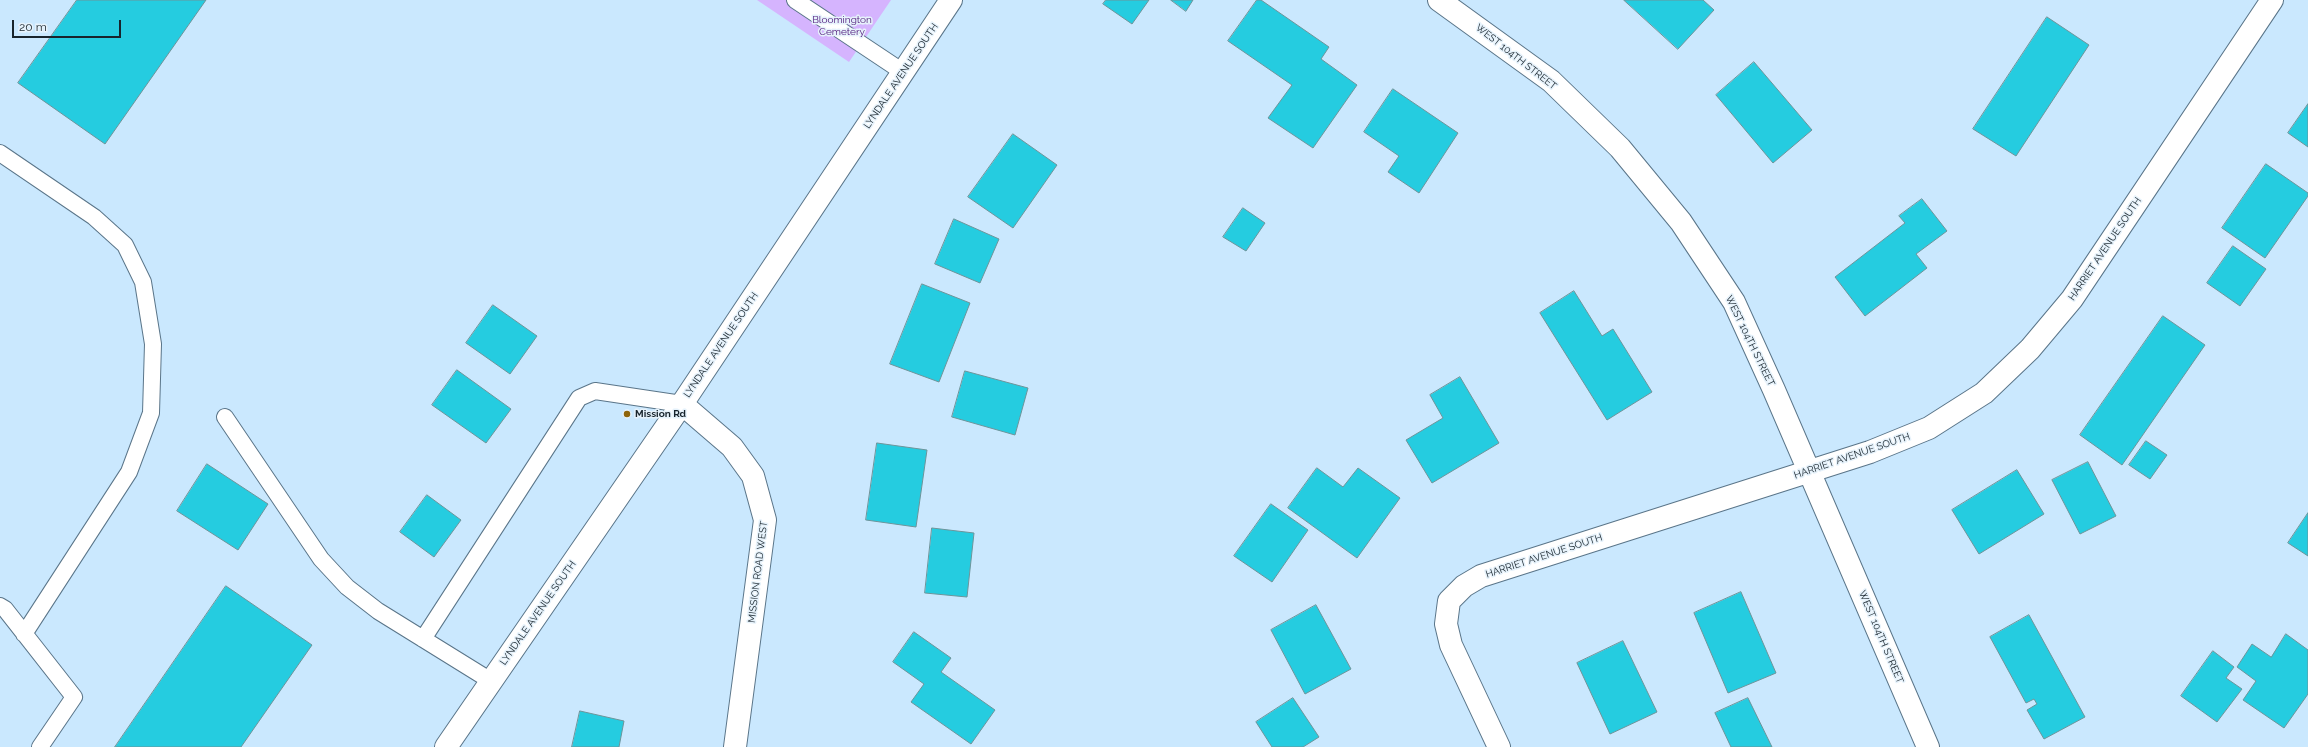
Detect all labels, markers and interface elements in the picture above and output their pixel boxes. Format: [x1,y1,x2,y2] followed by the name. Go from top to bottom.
[14,12,123,38] scale bar
[812,14,872,38] park label: Bloomington Cemetery
[19,20,47,34] text: 20 m
[861,21,941,131] street label: LYNDALE AVENUE SOUTH
[1473,22,1559,92] street label: WEST 104TH STREET
[2066,195,2144,303] street label: HARRIET AVENUE SOUTH
[681,290,761,400] street label: LYNDALE AVENUE SOUTH
[1723,294,1777,388] street label: WEST 104TH STREET
[635,408,686,420] place label: Mission Rd
[622,409,632,419] marker: Mission Rd
[1792,430,1912,482] street label: HARRIET AVENUE SOUTH
[746,520,770,624] street label: MISSION ROAD WEST
[1484,531,1604,581] street label: HARRIET AVENUE SOUTH
[497,559,579,667] street label: LYNDALE AVENUE SOUTH
[1856,589,1906,685] street label: WEST 104TH STREET

